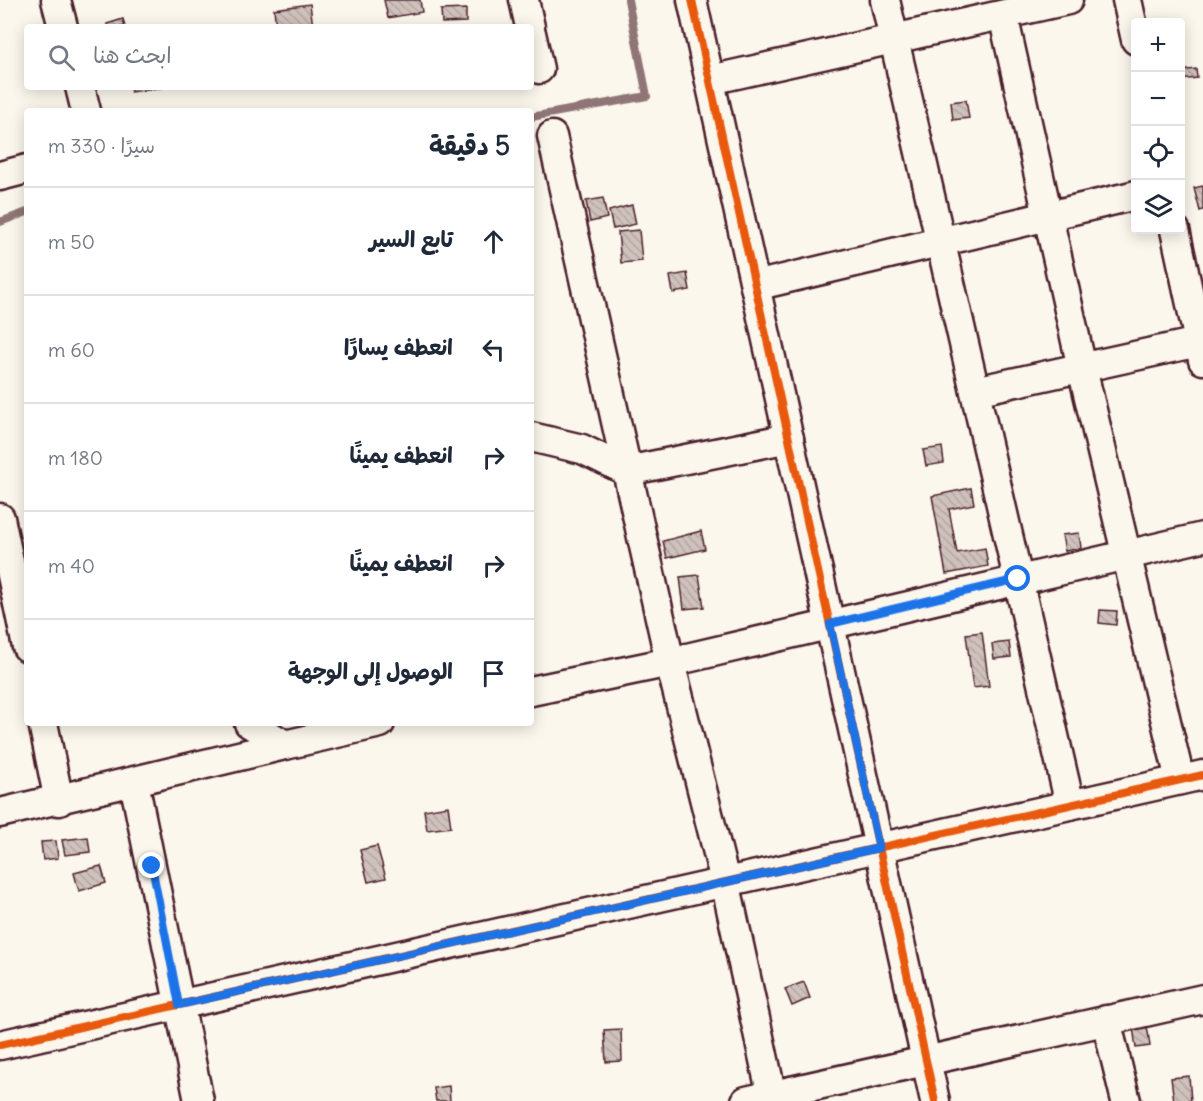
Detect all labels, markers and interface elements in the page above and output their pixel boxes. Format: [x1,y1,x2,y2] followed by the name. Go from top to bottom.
[1131,18,1185,234] map controls
[1131,18,1185,72] button: +
[24,24,534,90] search box
[45,41,78,74] icon: search
[93,41,172,69] text: ابحث هنا
[1131,72,1185,126] button: −
[1131,126,1185,180] button: locate
[429,129,510,162] text: 5 دقيقة
[48,133,155,158] text: سيرًا · 330 m
[1131,180,1185,234] button: layers
[369,225,453,253] text: تابع السير
[477,225,510,258] icon: ahead
[48,229,95,254] text: 50 m
[344,333,453,361] text: انعطف يسارًا
[477,333,510,366] icon: left
[48,337,95,362] text: 60 m
[350,441,453,469] text: انعطف يمينًا
[477,441,510,474] icon: right
[48,445,103,470] text: 180 m
[350,549,453,577] text: انعطف يمينًا
[477,549,510,582] icon: right
[48,553,95,578] text: 40 m
[1004,565,1030,591] route start
[288,657,453,685] text: الوصول إلى الوجهة
[477,657,510,690] icon: arrive
[138,852,164,878] route end

